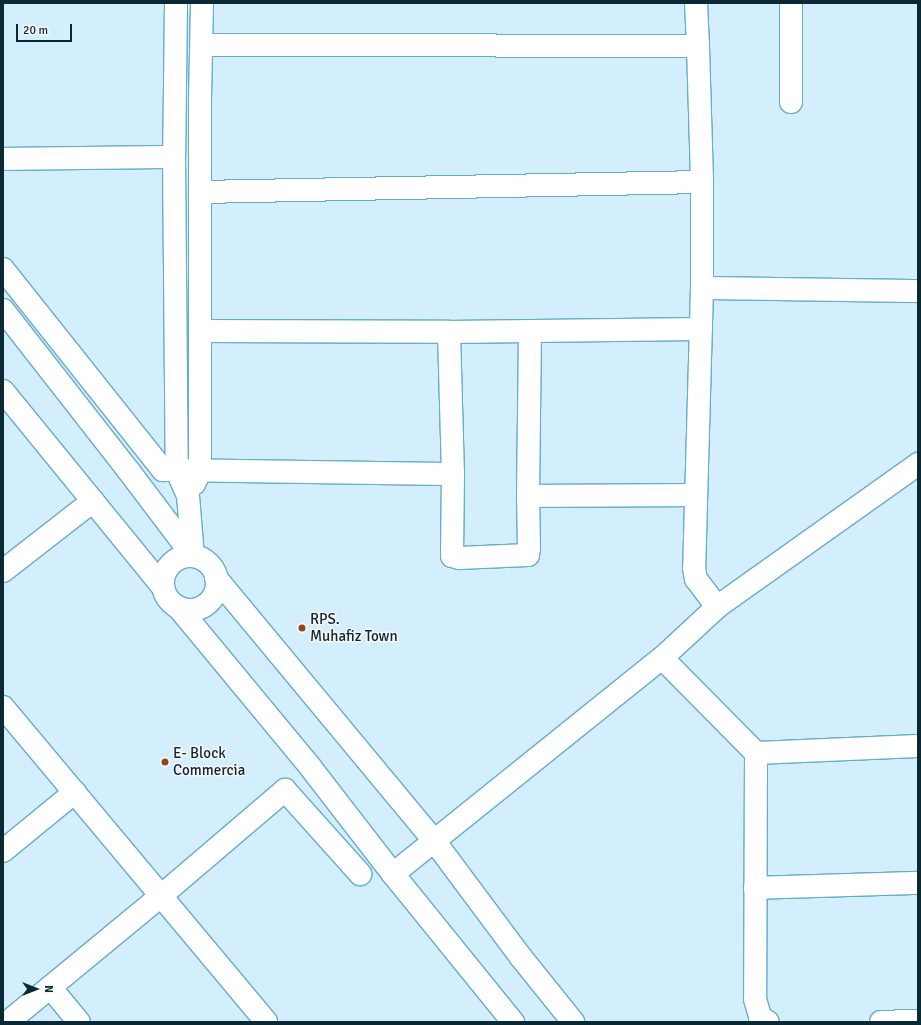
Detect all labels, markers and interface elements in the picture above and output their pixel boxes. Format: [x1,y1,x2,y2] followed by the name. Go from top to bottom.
[18,16,74,42] scale bar
[23,23,48,38] text: 20 m
[310,610,398,645] place label: RPS. Muhafiz Town
[297,623,307,633] marker: RPS. Muhafiz Town
[173,744,245,779] place label: E- Block Commercia
[160,757,170,767] marker: E- Block Commercia
[16,969,56,1009] north arrow
[42,985,55,993] text: N

